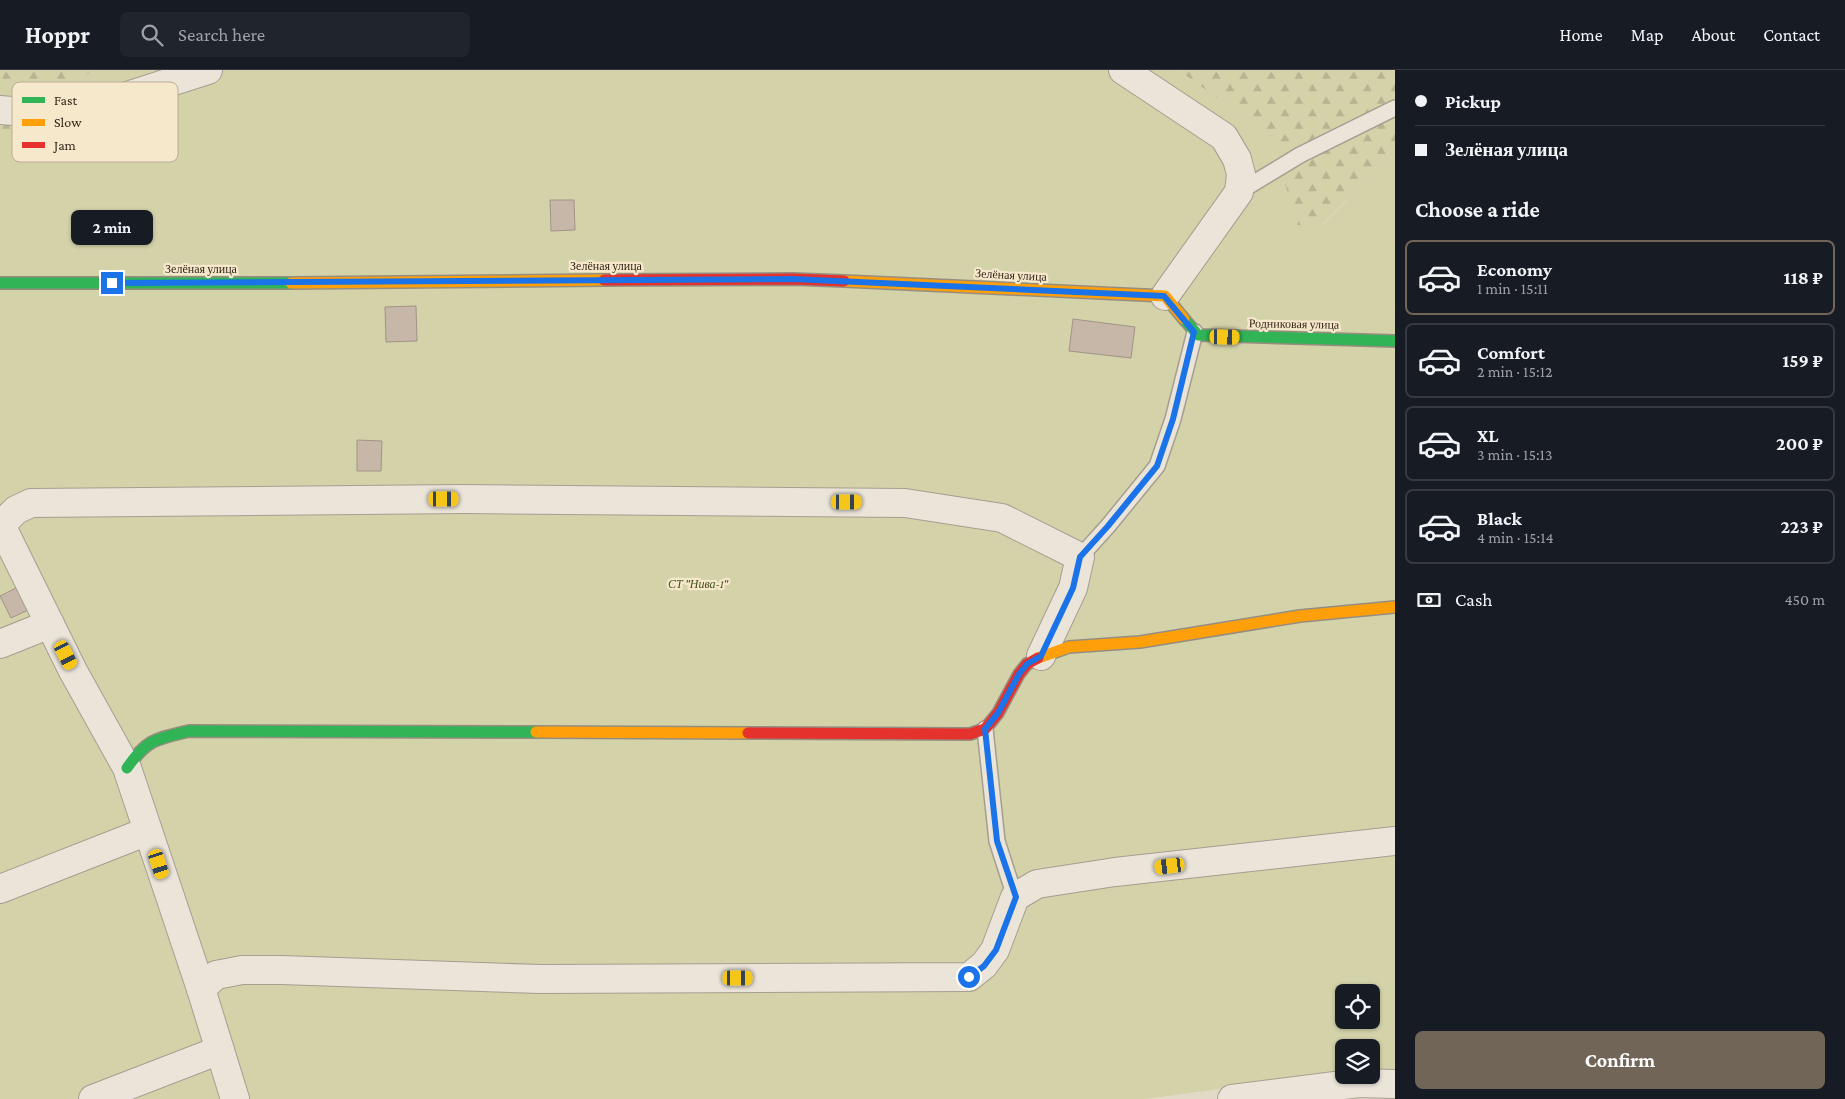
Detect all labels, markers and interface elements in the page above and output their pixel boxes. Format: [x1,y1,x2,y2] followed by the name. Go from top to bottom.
[120,12,470,57] search box
[25,21,90,48] text: Hoppr
[138,21,166,49] icon: search
[178,24,265,45] text: Search here
[1560,25,1603,45] text: Home
[1631,25,1663,45] text: Map
[1691,25,1735,45] text: About
[1763,25,1820,45] text: Contact
[12,82,178,162] legend
[1445,91,1501,112] text: Pickup
[54,92,78,108] text: Fast
[54,114,82,130] text: Slow
[52,137,76,153] text: Jam
[1445,139,1568,160] text: Зелёная улица
[1415,197,1540,222] text: Choose a ride
[71,210,153,246] callout: 2 min
[93,219,131,236] text: 2 min
[1417,255,1462,300] icon: car
[570,259,643,273] street label: Зелёная улица
[1477,259,1552,280] text: Economy
[165,262,238,276] street label: Зелёная улица
[975,266,1048,284] street label: Зелёная улица
[1784,267,1823,288] text: 118 ₽
[101,272,123,294] route end
[1477,280,1548,297] text: 1 min · 15:11
[1249,316,1340,332] street label: Родниковая улица
[1209,329,1240,345] car
[1417,338,1462,383] icon: car
[1477,342,1545,363] text: Comfort
[1782,350,1823,371] text: 159 ₽
[1477,363,1553,380] text: 2 min · 15:12
[1417,421,1462,466] icon: car
[1477,425,1499,446] text: XL
[1776,433,1823,454] text: 200 ₽
[1477,446,1553,463] text: 3 min · 15:13
[429,492,459,507] car
[832,495,862,510] car
[1417,504,1462,549] icon: car
[1477,508,1522,529] text: Black
[1780,516,1823,537] text: 223 ₽
[1477,529,1554,546] text: 4 min · 15:14
[668,577,729,591] park label: СТ "Нива-1"
[1415,586,1443,614] icon: cash
[1455,589,1493,610] text: Cash
[1784,591,1825,608] text: 450 m
[52,638,79,672] car
[147,847,170,881] car
[1154,857,1185,875] car
[958,966,980,988] route start
[723,971,753,986] car
[1335,984,1380,1084] map controls
[1335,984,1380,1029] button: locate
[1415,1031,1825,1089] button: Confirm
[1335,1039,1380,1084] button: layers

